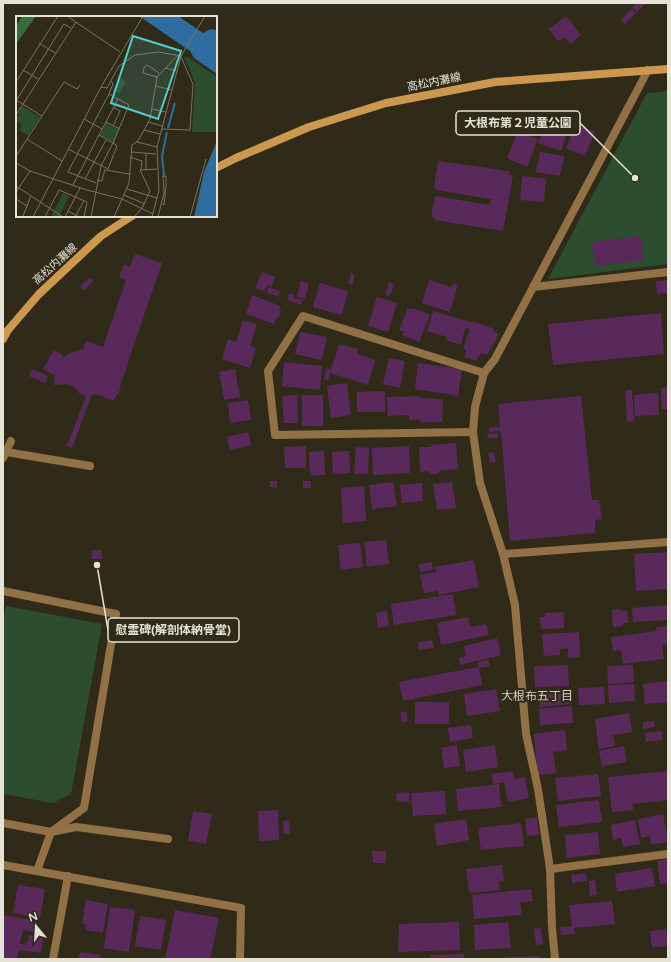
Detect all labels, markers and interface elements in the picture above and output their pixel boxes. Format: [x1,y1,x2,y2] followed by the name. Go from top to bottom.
[16,16,217,217] inset map
[406,70,462,94] street label: 高松内灘線
[456,111,580,135] callout: 大根布第２児童公園
[464,116,572,130] text: 大根布第２児童公園
[30,241,80,287] street label: 高松内灘線
[108,618,239,642] callout: 慰霊碑(解剖体納骨堂)
[115,623,231,637] text: 慰霊碑(解剖体納骨堂)
[501,689,573,703] district label: 大根布五丁目
[16,906,56,946] north arrow
[27,909,39,925] text: N

